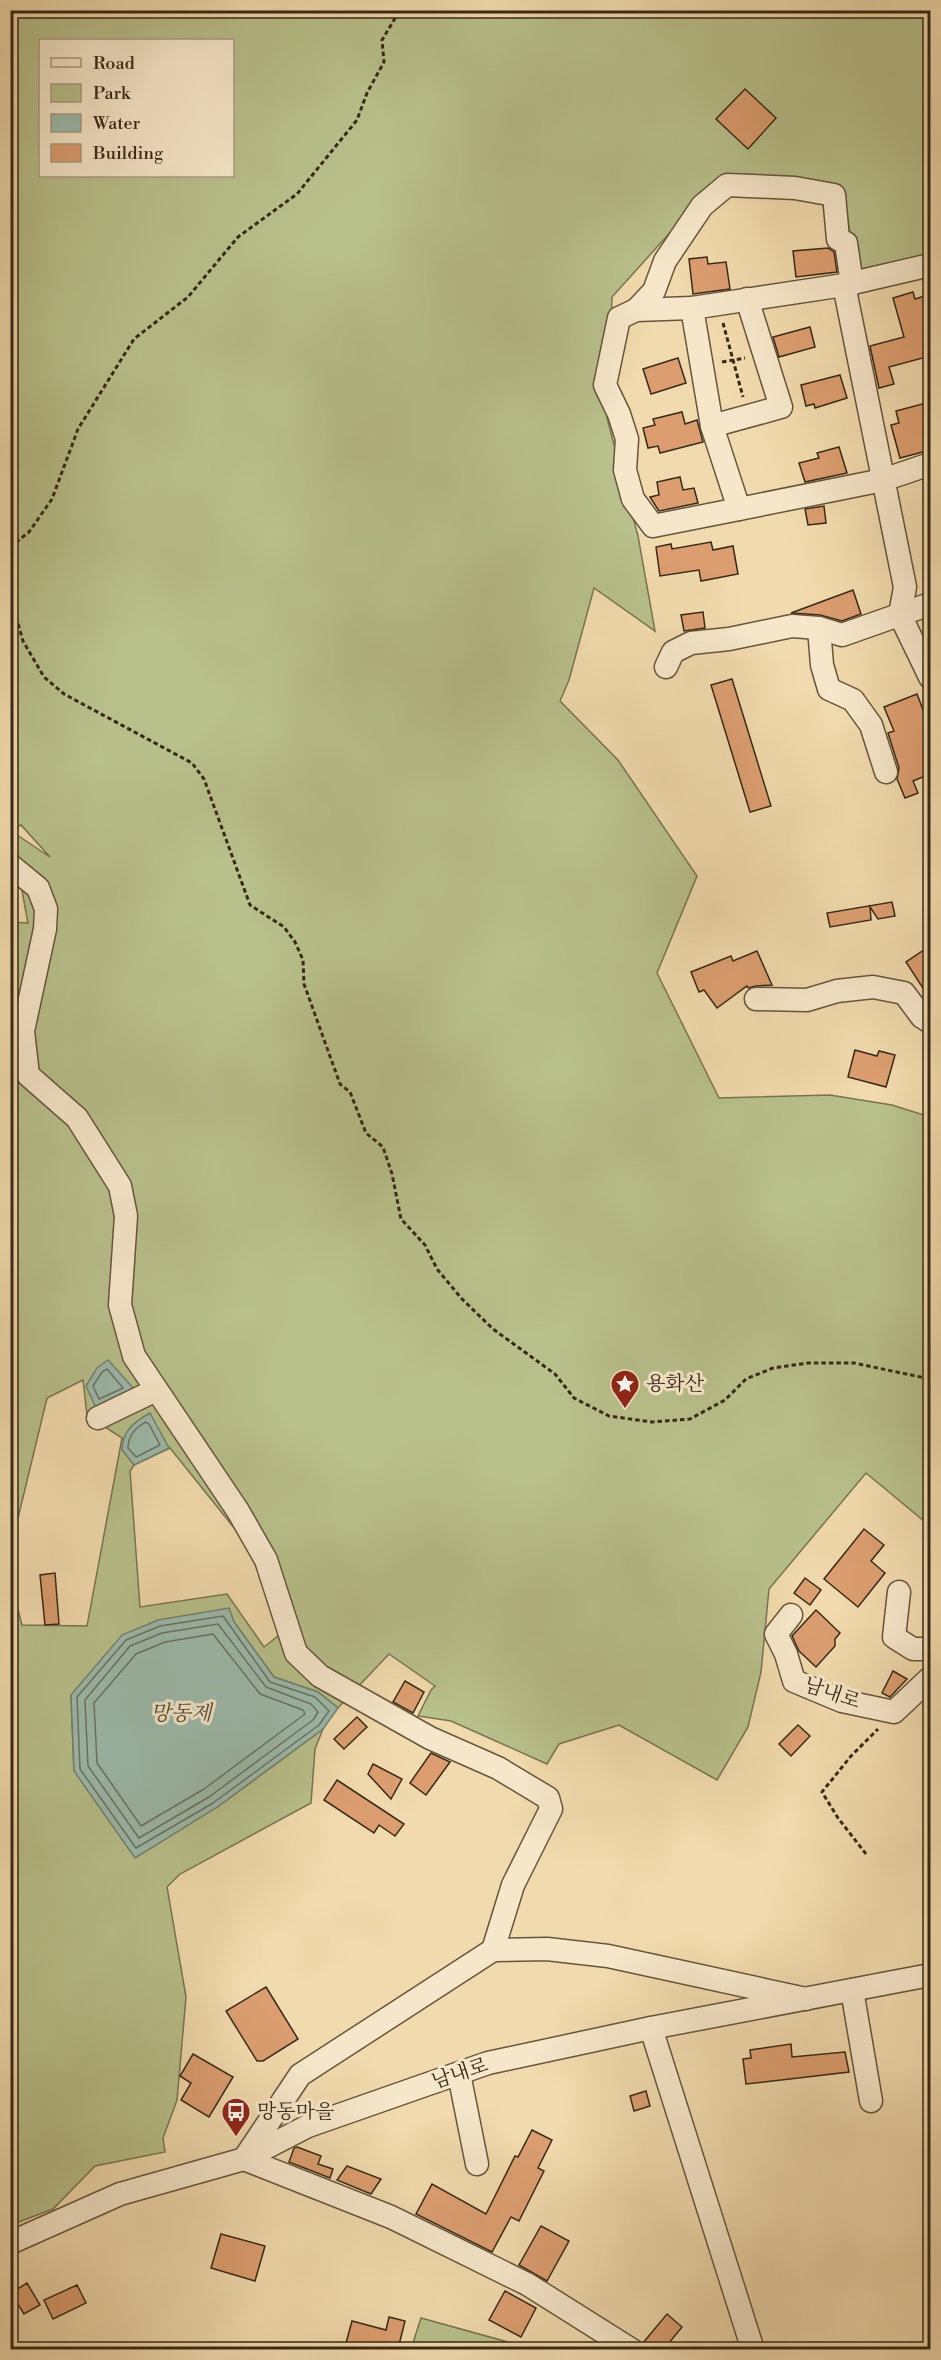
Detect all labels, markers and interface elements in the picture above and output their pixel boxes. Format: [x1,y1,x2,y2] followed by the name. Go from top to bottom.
[39,39,234,177] legend
[93,52,136,75] text: Road
[93,82,132,105] text: Park
[92,112,141,135] text: Water
[92,142,164,165] text: Building
[609,1368,641,1410] place icon: 용화산
[646,1372,705,1397] place label: 용화산
[801,1673,863,1715] street label: 남내로
[151,1701,214,1727] water label: 망동제
[429,2053,491,2095] street label: 남내로
[220,2096,252,2138] bus stop icon: 망동마을
[257,2100,334,2125] place label: 망동마을

